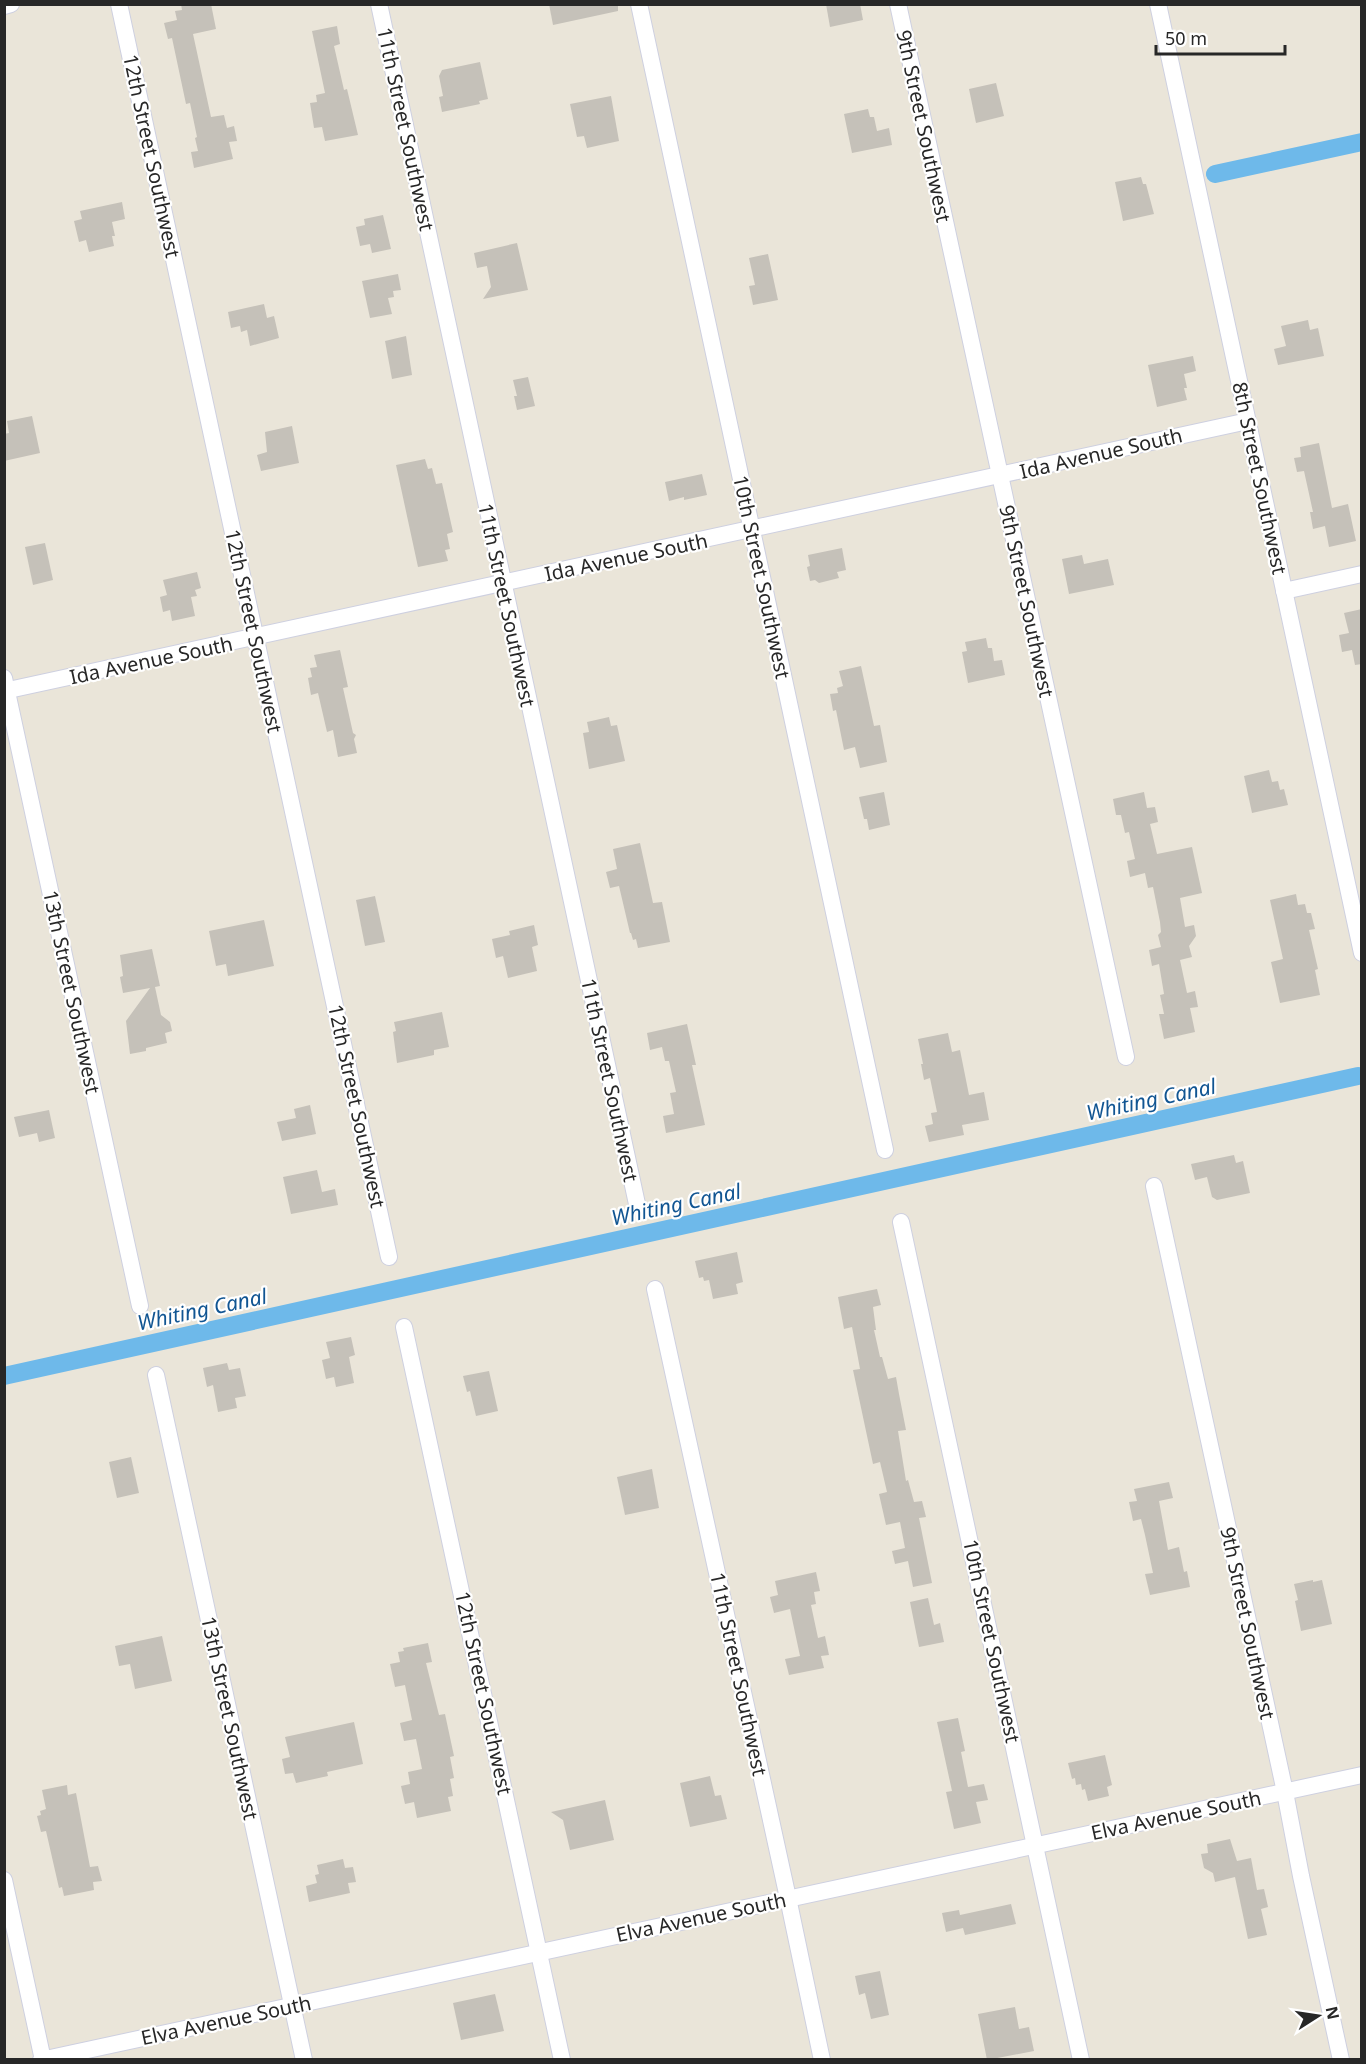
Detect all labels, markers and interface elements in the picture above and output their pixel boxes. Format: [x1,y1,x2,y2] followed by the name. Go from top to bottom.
[1156,18,1285,56] scale bar
[371,25,441,233] street label: 11th Street Southwest
[1165,26,1207,50] text: 50 m
[890,27,958,225] street label: 9th Street Southwest
[117,52,187,260] street label: 12th Street Southwest
[1226,379,1294,577] street label: 8th Street Southwest
[1017,421,1185,485] street label: Ida Avenue South
[727,473,797,681] street label: 10th Street Southwest
[472,501,542,709] street label: 11th Street Southwest
[993,502,1061,700] street label: 9th Street Southwest
[219,527,289,735] street label: 12th Street Southwest
[542,527,710,587] street label: Ida Avenue South
[67,630,235,690] street label: Ida Avenue South
[37,888,107,1096] street label: 13th Street Southwest
[575,976,645,1184] street label: 11th Street Southwest
[322,1002,392,1210] street label: 12th Street Southwest
[1084,1072,1219,1126] water label: Whiting Canal
[609,1177,744,1231] water label: Whiting Canal
[135,1282,270,1336] water label: Whiting Canal
[1214,1524,1282,1722] street label: 9th Street Southwest
[957,1537,1027,1745] street label: 10th Street Southwest
[704,1570,774,1778] street label: 11th Street Southwest
[449,1589,519,1797] street label: 12th Street Southwest
[195,1614,265,1822] street label: 13th Street Southwest
[1088,1784,1264,1846] street label: Elva Avenue South
[613,1886,789,1948] street label: Elva Avenue South
[1288,1986,1348,2046] north arrow
[138,1989,314,2051] street label: Elva Avenue South
[1321,2004,1345,2022] text: N

